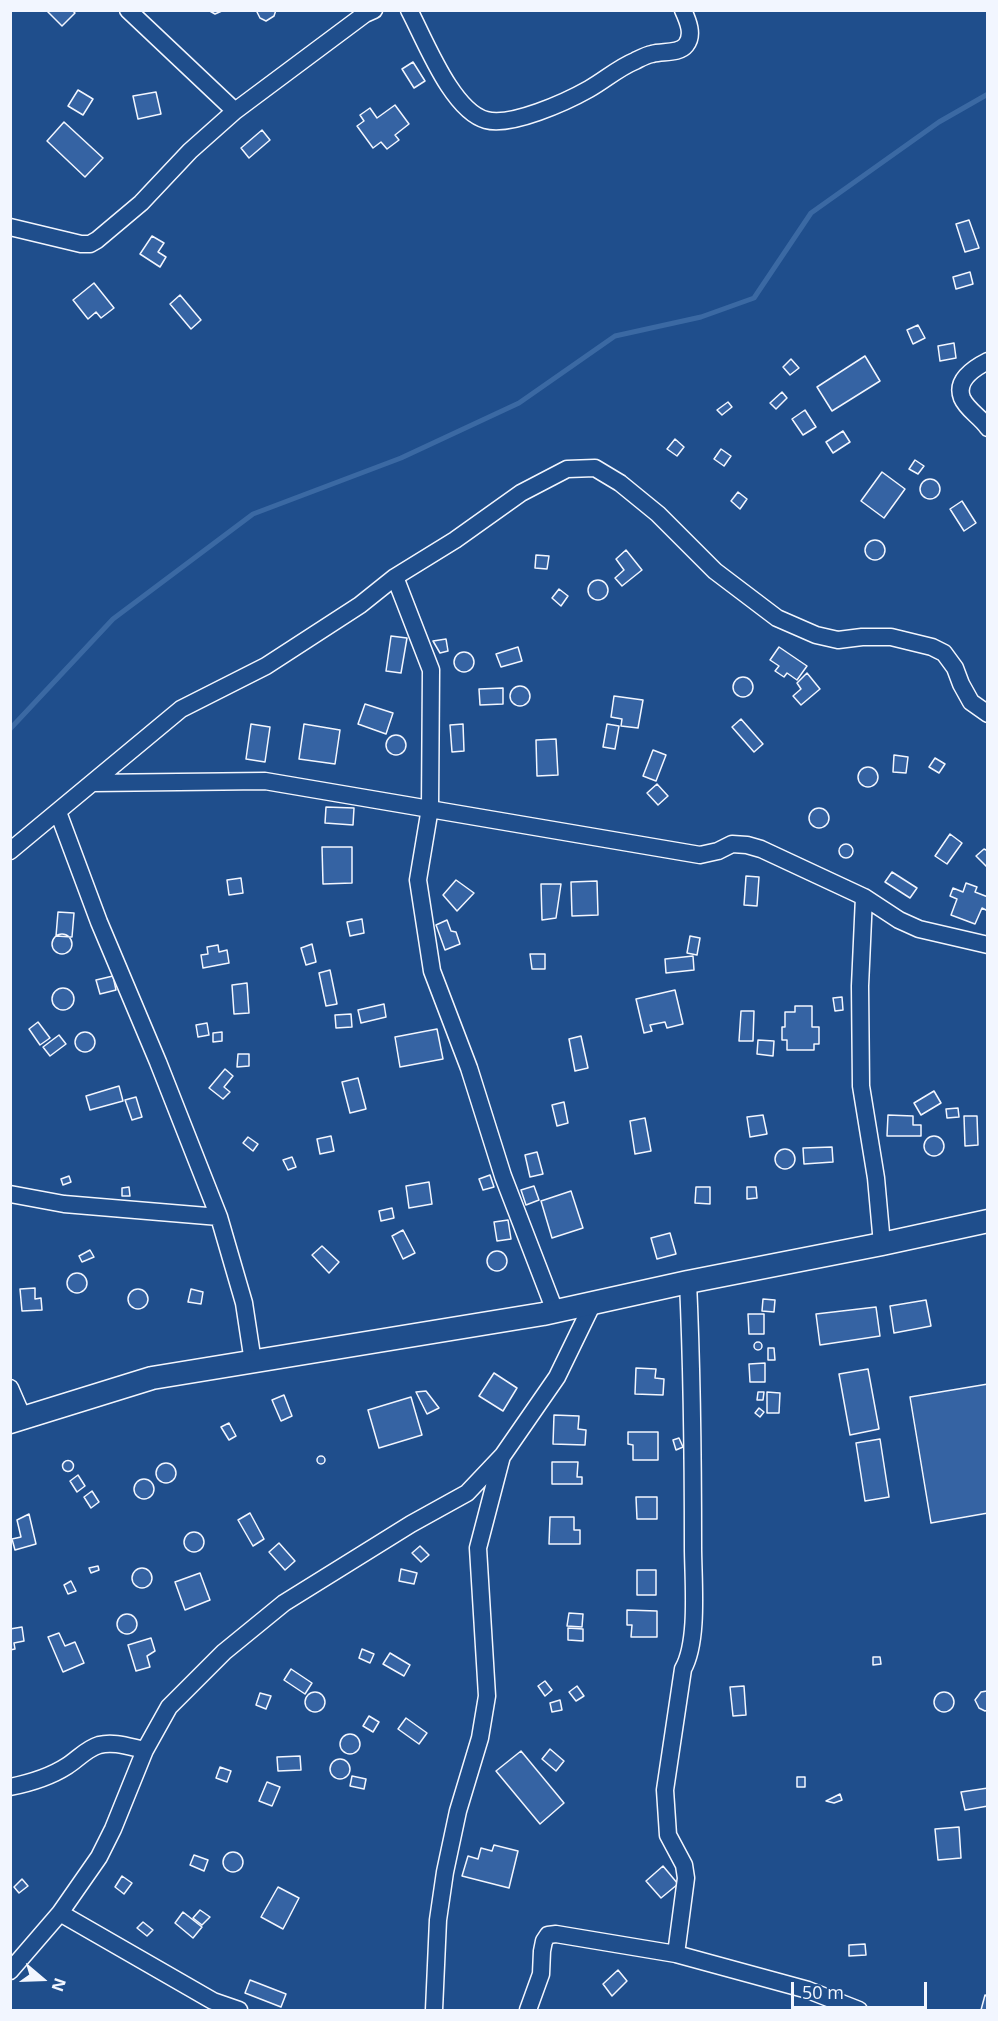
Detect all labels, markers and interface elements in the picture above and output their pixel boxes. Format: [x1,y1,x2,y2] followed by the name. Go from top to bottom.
[12,1949,72,2009] north arrow
[794,1970,930,2008] scale bar
[47,1975,72,1995] text: N
[802,1980,844,2004] text: 50 m

